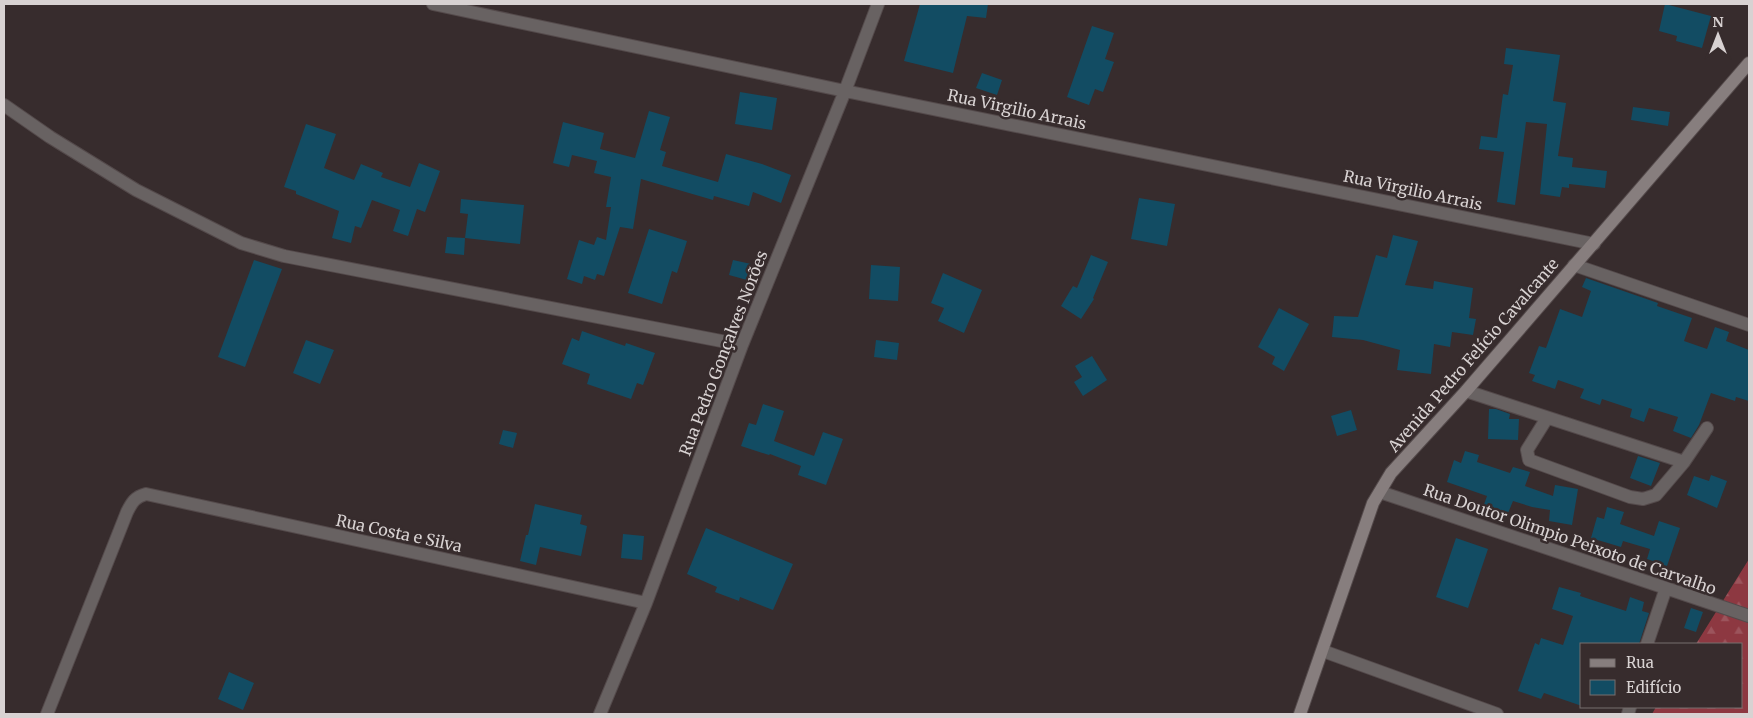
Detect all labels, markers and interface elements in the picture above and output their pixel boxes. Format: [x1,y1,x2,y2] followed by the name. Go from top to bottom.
[1693,10,1743,60] north arrow
[1712,13,1724,31] text: N
[946,85,1088,134] street label: Rua Virgilio Arrais
[1342,166,1484,215] street label: Rua Virgilio Arrais
[675,247,772,458] street label: Rua Pedro Gonçalves Norões
[1383,254,1563,457] street label: Avenida Pedro Felício Cavalcante
[1421,479,1719,599] street label: Rua Doutor Olimpio Peixoto de Carvalho
[334,510,464,556] street label: Rua Costa e Silva
[1580,643,1743,708] legend
[1626,653,1654,672] text: Rua
[1626,678,1682,697] text: Edifício

